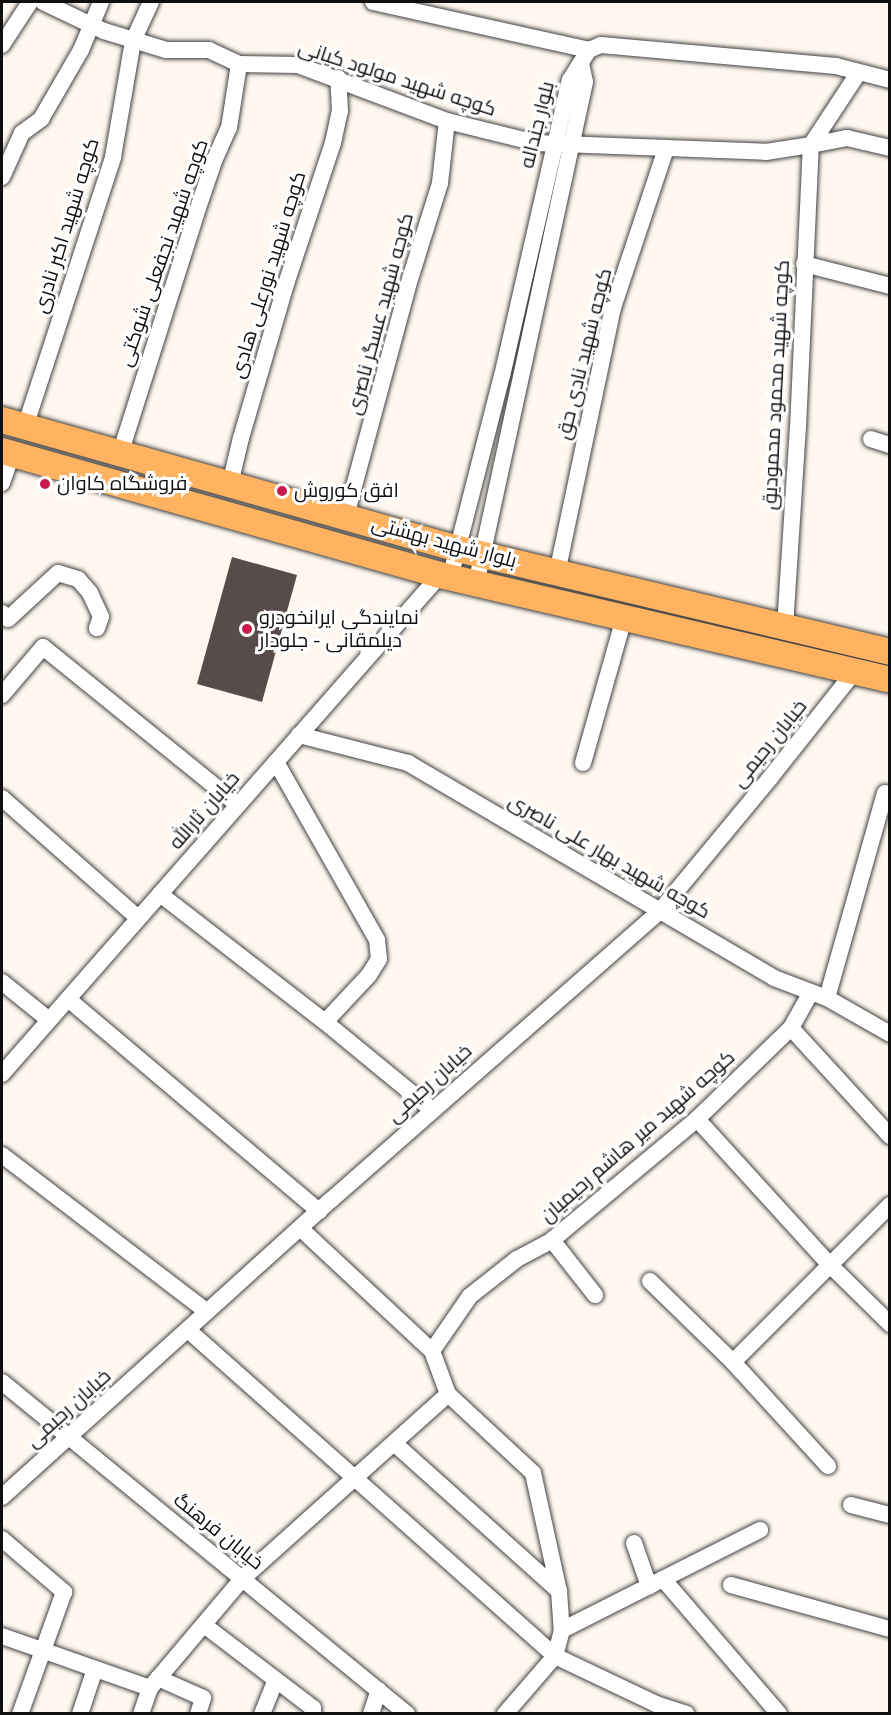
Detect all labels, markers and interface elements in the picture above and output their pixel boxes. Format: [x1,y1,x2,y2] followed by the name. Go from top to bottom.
[295,36,499,122] street label: کوچه شهید مولود کیانی
[516,79,560,171] street label: بلوار جنداله
[29,136,105,316] street label: کوچه شهید اکبر نادری
[114,136,214,370] street label: کوچه شهید نجفعلی شوکتی
[226,169,312,381] street label: کوچه شهید نورعلی هادی
[342,210,420,418] street label: کوچه شهید عسگر ناصری
[758,259,796,511] street label: کوچه شهید محمود محمودیق
[552,266,618,442] street label: کوچه شهید نادی حق
[57,472,187,496] place label: فروشگاه کاوان
[38,477,52,491] marker: فروشگاه کاوان
[294,479,399,503] place label: افق کوروش
[275,484,289,498] marker: افق کوروش
[369,512,519,574] street label: بلوار شهید بهشتی
[259,606,419,653] place label: نمایندگی ایرانخودرو دیلمقانی - جلودار
[240,622,254,636] marker: نمایندگی ایرانخودرو دیلمقانی - جلودار
[727,695,813,793] street label: خیابان رحیمی
[165,767,245,855] street label: خیابان ثارالله
[504,789,714,925] street label: کوچه شهید بهار علی ناصری
[383,1040,477,1128] street label: خیابان رحیمی
[536,1046,740,1228] street label: کوچه شهید میر هاشم رحیمیان
[22,1365,116,1453] street label: خیابان رحیمی
[168,1488,268,1576] street label: خیابان فرهنگ

